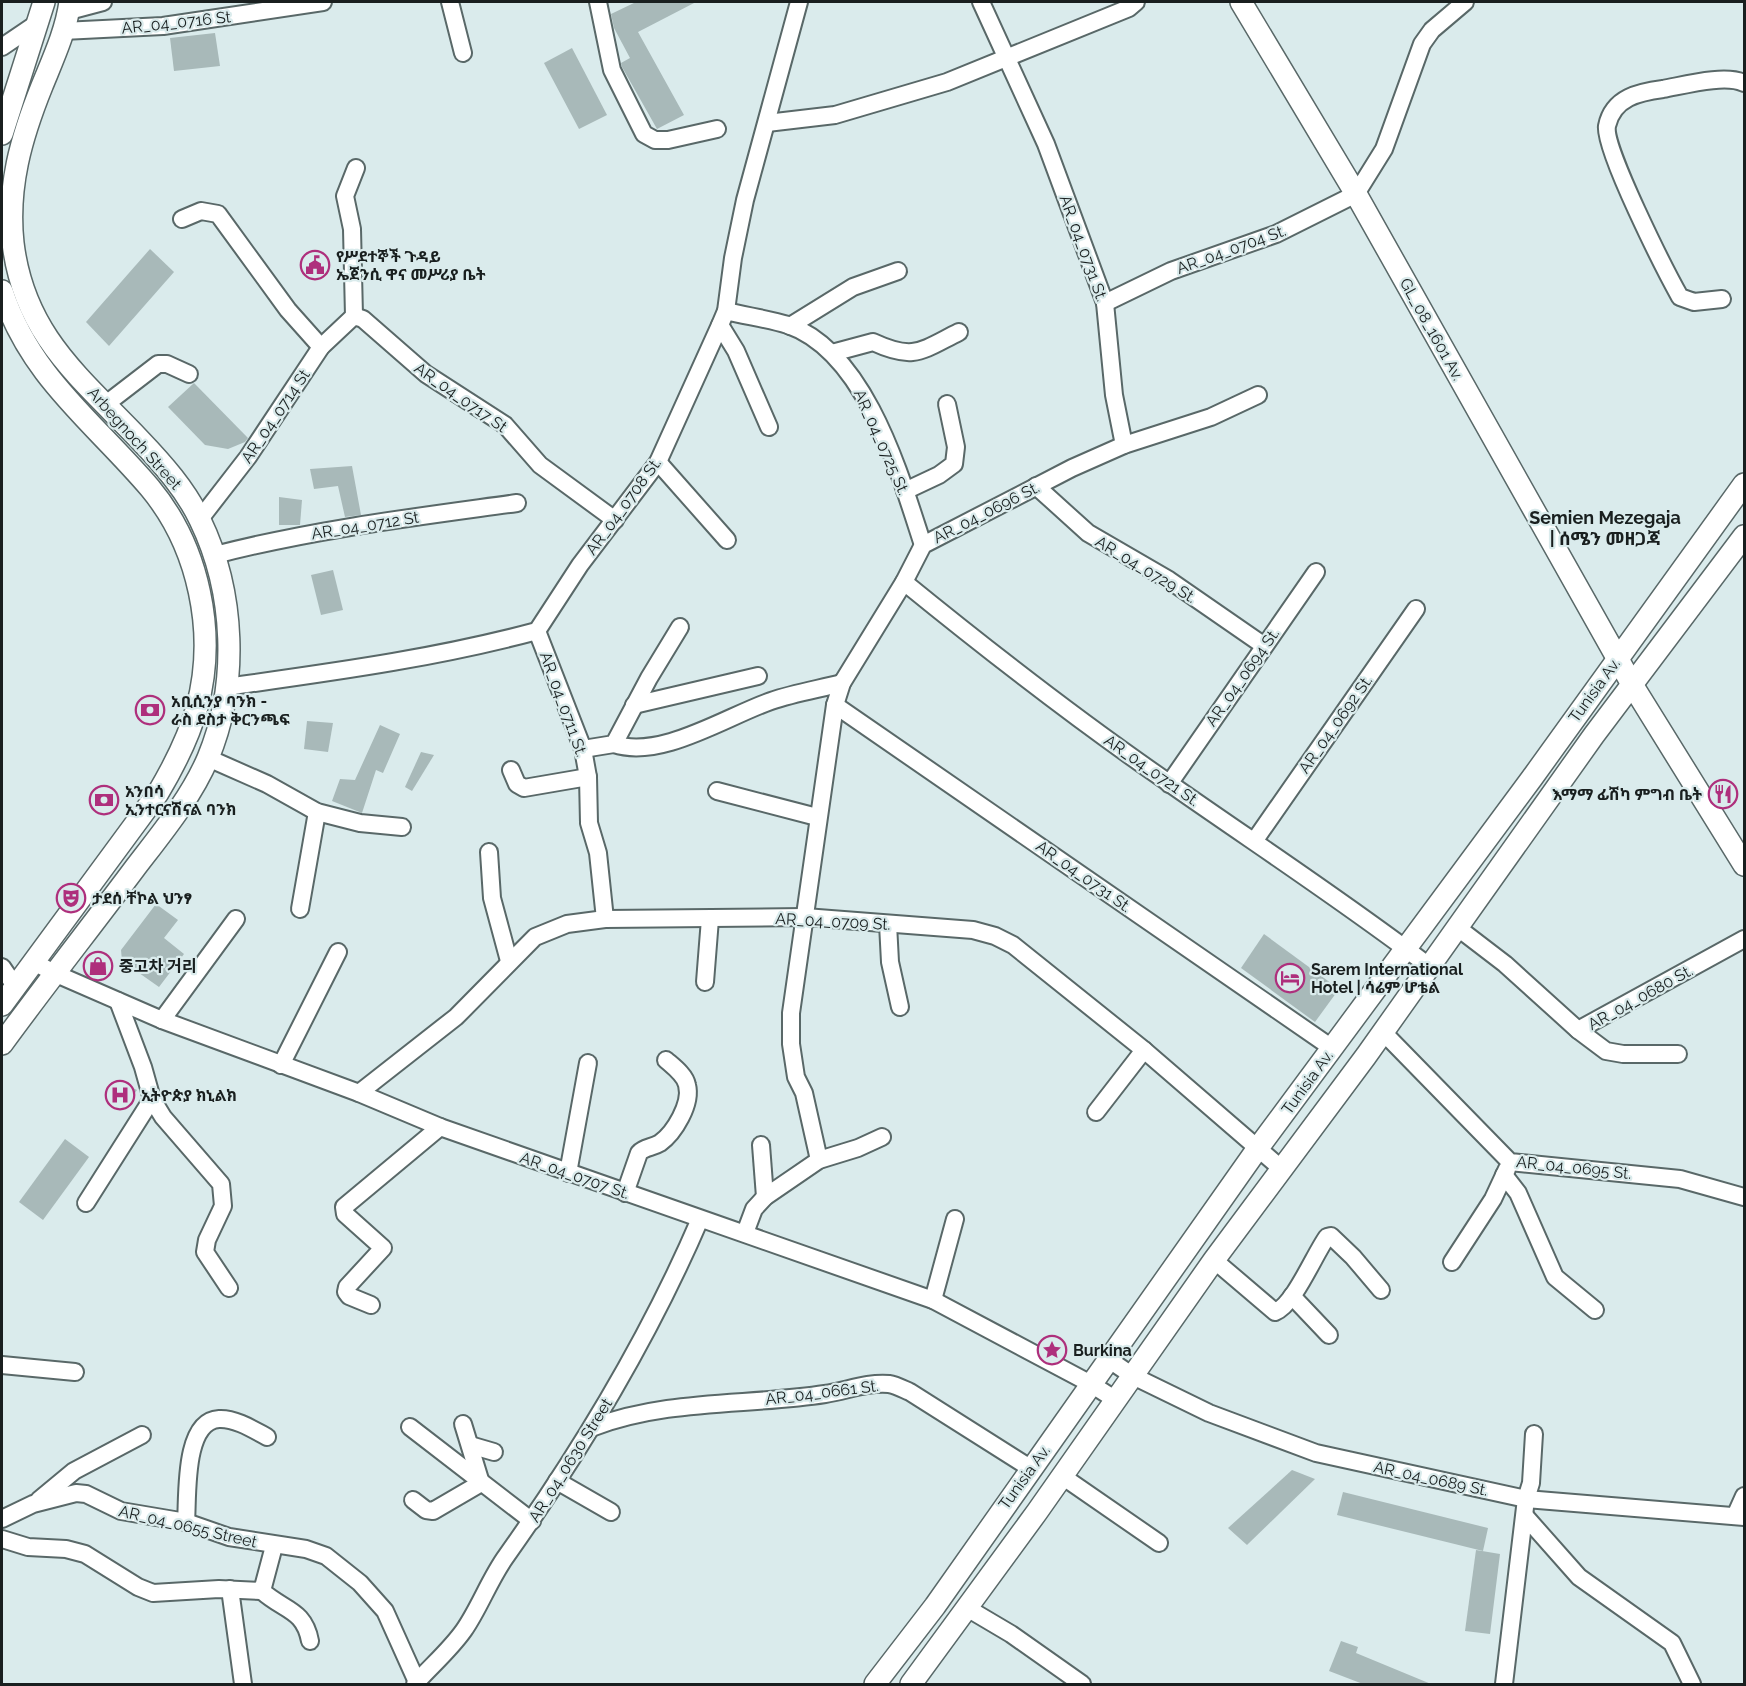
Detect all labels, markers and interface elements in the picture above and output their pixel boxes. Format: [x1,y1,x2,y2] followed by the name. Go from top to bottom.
[120,7,232,38] street label: AR_04_0716 St
[1055,192,1112,304] street label: AR_04_0731 St.
[1174,221,1288,278] street label: AR_04_0704 St.
[336,247,486,284] place label: የሥደተኞች ጉዳይ ኤጀንሲ ዋና መሥሪያ ቤት
[299,249,331,281] public building icon: የሥደተኞች ጉዳይ ኤጀንሲ ዋና መሥሪያ ቤት
[1396,275,1467,384] street label: GL_08_1601 Av.
[411,358,511,437] street label: AR_04_0717 St
[237,365,314,467] street label: AR_04_0714 St
[84,383,186,494] street label: Arbegnoch Street
[850,387,913,498] street label: AR_04_0725 St.
[582,454,665,559] street label: AR_04_0708 St.
[930,478,1043,547] street label: AR_04_0696 St.
[1529,507,1681,549] district label: Semien Mezegaja | ሰሜን መዘጋጃ
[310,508,421,543] street label: AR_04_0712 St
[1092,532,1200,607] street label: AR_04_0729 St.
[1201,624,1283,730] street label: AR_04_0694 St.
[536,649,591,759] street label: AR_04_0711 St.
[1565,654,1624,726] street label: Tunisia Av.
[1295,672,1376,777] street label: AR_04_0692 St.
[171,692,290,729] place label: አቢሲንያ ባንክ - ራስ ደስታ ቅርንጫፍ
[134,694,166,726] bank icon: አቢሲንያ ባንክ - ራስ ደስታ ቅርንጫፍ
[1101,731,1203,810] street label: AR_04_0721 St.
[1707,778,1739,810] restaurant icon: እማማ ፊሽካ ምግብ ቤት
[125,782,236,819] place label: አንበሳ ኢንተርናሽናል ባንክ
[88,784,120,816] bank icon: አንበሳ ኢንተርናሽናል ባንክ
[1552,785,1702,804] place label: እማማ ፊሽካ ምግብ ቤት
[1032,837,1135,916] street label: AR_04_0731 St.
[55,882,87,914] theatre icon: ታደሰ ቸኮል ህንፃ
[92,889,192,908] place label: ታደሰ ቸኮል ህንፃ
[775,909,891,934] street label: AR_04_0709 St.
[82,950,114,982] shop icon: 중고차 거리
[119,957,196,976] place label: 중고차 거리
[1311,960,1464,997] place label: Sarem International Hotel | ሳሬም ሆቴል
[1585,961,1696,1034] street label: AR_04_0680 St.
[1274,962,1306,994] hotel icon: Sarem International Hotel | ሳሬም ሆቴል
[1278,1046,1337,1118] street label: Tunisia Av.
[104,1079,136,1111] hospital icon: ኢትዮጵያ ክኒልክ
[141,1086,237,1105] place label: ኢትዮጵያ ክኒልክ
[518,1148,632,1203] street label: AR_04_0707 St.
[1515,1152,1632,1183] street label: AR_04_0695 St.
[1036,1334,1068,1366] place icon: Burkina
[1073,1341,1132,1360] place label: Burkina
[764,1376,880,1409] street label: AR_04_0661 St.
[525,1394,617,1526] street label: AR_04_0630 Street
[995,1441,1054,1513] street label: Tunisia Av.
[1372,1457,1490,1500] street label: AR_04_0689 St.
[117,1501,260,1552] street label: AR_04_0655 Street

